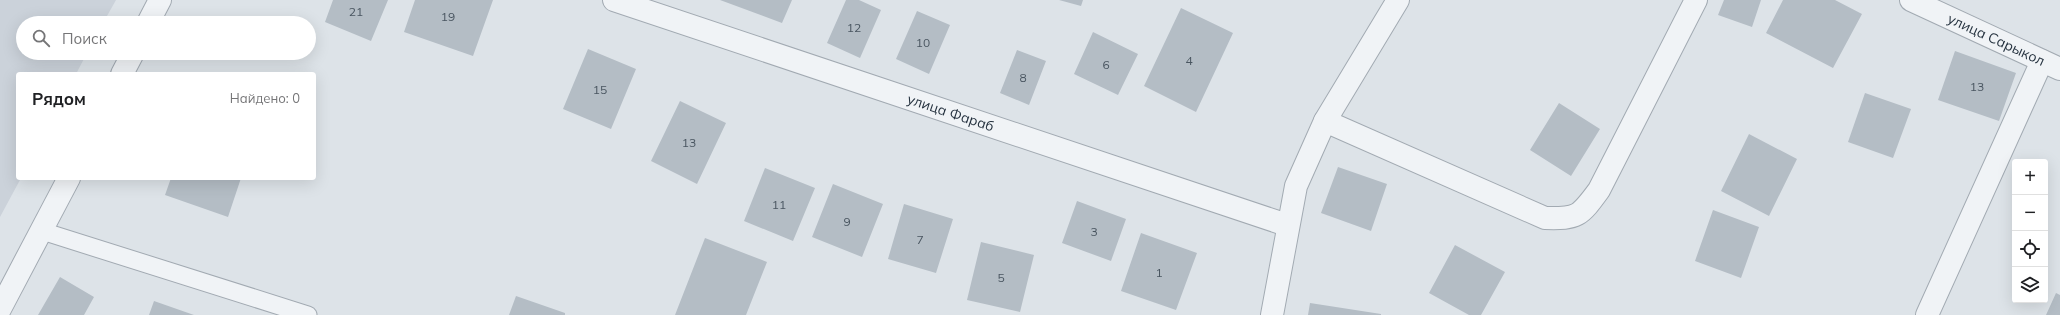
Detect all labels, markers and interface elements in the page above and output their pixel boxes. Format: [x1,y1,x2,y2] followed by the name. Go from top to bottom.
[349,4,363,19] house number: 21
[441,9,455,24] house number: 19
[1945,9,2048,70] street label: улица Сарыкол
[16,16,316,60] search box
[847,20,861,35] house number: 12
[30,27,52,49] icon: search
[62,29,107,48] text: Поиск
[916,35,930,50] house number: 10
[1185,53,1193,68] house number: 4
[1102,57,1110,72] house number: 6
[1019,70,1027,85] house number: 8
[1970,79,1984,94] house number: 13
[593,82,607,97] house number: 15
[32,88,86,109] text: Рядом
[230,90,300,106] text: Найдено: 0
[905,90,996,135] street label: улица Фараб
[682,135,696,150] house number: 13
[2012,159,2048,303] map controls
[2012,159,2048,195] button: +
[2012,195,2048,231] button: −
[772,197,786,212] house number: 11
[843,214,851,229] house number: 9
[1090,224,1098,239] house number: 3
[2012,231,2048,267] button: locate
[916,232,924,247] house number: 7
[1155,265,1163,280] house number: 1
[2012,267,2048,303] button: layers
[997,270,1005,285] house number: 5

